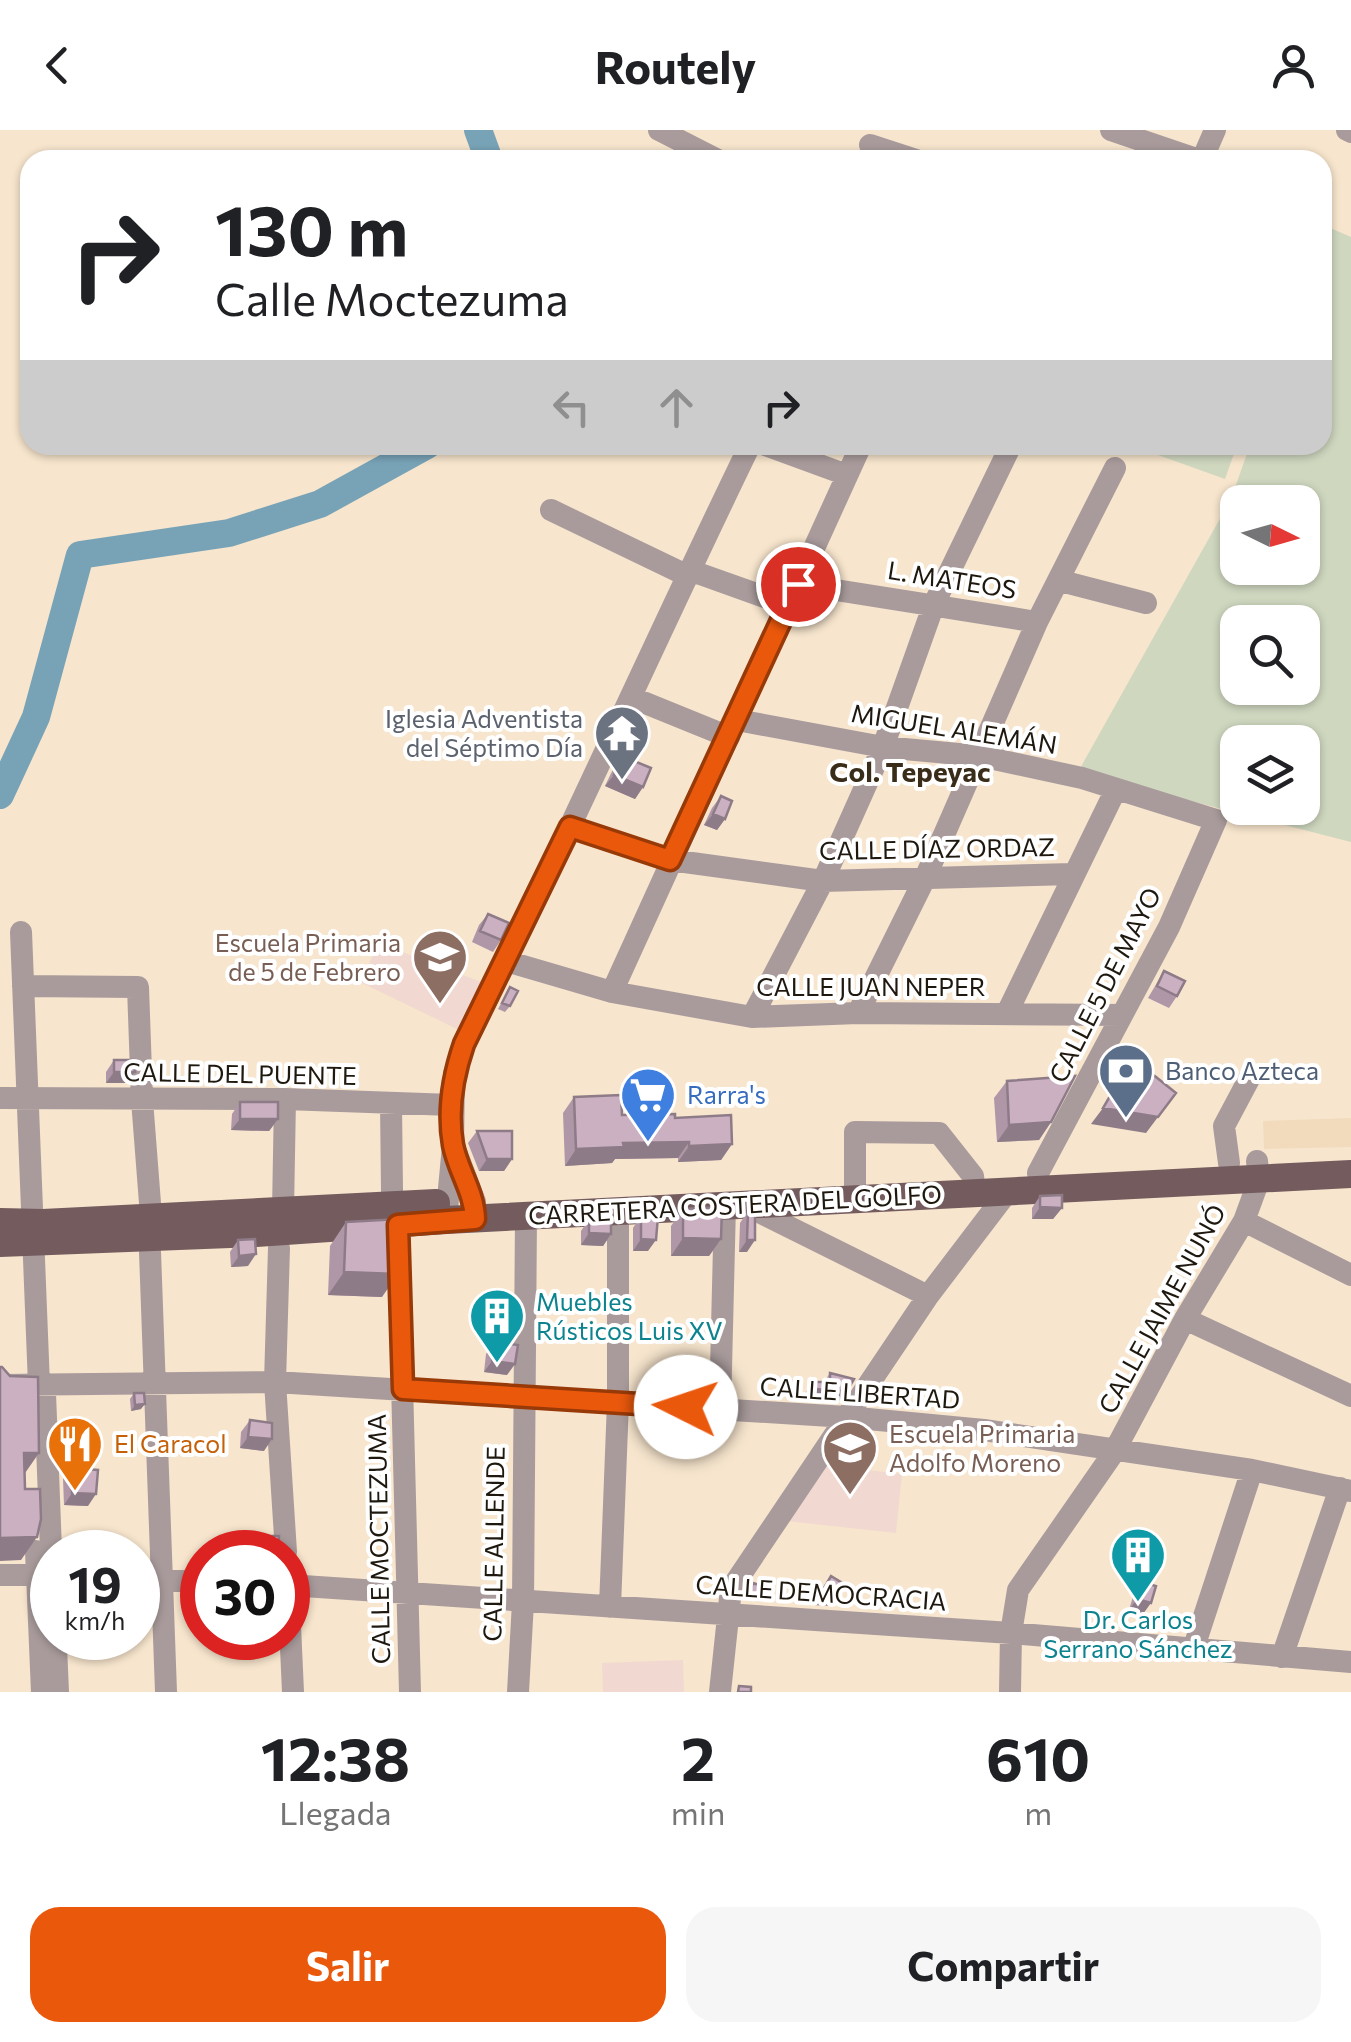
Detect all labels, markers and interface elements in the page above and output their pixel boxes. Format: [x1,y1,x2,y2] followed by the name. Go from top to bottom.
[30,38,85,93] icon: back
[595,38,756,93] text: Routely
[1266,38,1321,93] icon: person
[215,185,408,270] text: 130 m
[50,190,180,320] icon: right
[215,270,569,325] text: Calle Moctezuma
[544,380,599,435] icon: left
[649,380,704,435] icon: ahead
[754,380,809,435] icon: right
[1220,485,1320,585] north arrow
[1220,485,1320,825] map controls
[756,542,841,627] pin
[886,554,1019,604] street label: L. MATEOS
[771,557,826,612] icon: arrive
[1220,605,1320,705] button: search
[849,697,1059,759] street label: MIGUEL ALEMÁN
[385,703,583,762] place label: Iglesia Adventista del Séptimo Día
[592,703,652,782] temple icon: Iglesia Adventista del Séptimo Día
[1220,725,1320,825] button: layers
[829,754,991,788] district label: Col. Tepeyac
[819,831,1055,865] street label: CALLE DÍAZ ORDAZ
[1042,882,1166,1087] street label: CALLE 5 DE MAYO
[215,927,401,986] place label: Escuela Primaria de 5 de Febrero
[410,927,470,1006] school or university icon: Escuela Primaria de 5 de Febrero
[756,971,986,1001] street label: CALLE JUAN NEPER
[1096,1041,1156,1120] bank icon: Banco Azteca
[1165,1055,1319,1085] place label: Banco Azteca
[123,1056,357,1090] street label: CALLE DEL PUENTE
[618,1065,678,1144] supermarket icon: Rarra's
[687,1079,766,1109] place label: Rarra's
[527,1178,942,1230] street label: CARRETERA COSTERA DEL GOLFO
[1091,1199,1231,1418] street label: CALLE JAIME NUNÓ
[467,1286,527,1365] building icon: Muebles Rústicos Luis XV
[536,1286,723,1345] place label: Muebles Rústicos Luis XV
[634,1355,738,1459] position arrow
[759,1370,961,1414] street label: CALLE LIBERTAD
[45,1414,105,1493] restaurant icon: El Caracol
[361,1414,395,1664] street label: CALLE MOCTEZUMA
[820,1418,880,1497] school or university icon: Escuela Primaria Adolfo Moreno
[889,1418,1075,1477] place label: Escuela Primaria Adolfo Moreno
[114,1428,227,1458] place label: El Caracol
[476,1446,510,1642] street label: CALLE ALLENDE
[1108,1525,1168,1604] building icon: Dr. Carlos Serrano Sánchez
[180,1530,310,1660] speed limit sign: 30
[68,1552,122,1613] text: 19
[695,1568,948,1616] street label: CALLE DEMOCRACIA
[1044,1604,1232,1663] place label: Dr. Carlos Serrano Sánchez
[65,1605,125,1635] text: km/h
[261,1720,410,1793] text: 12:38
[681,1720,715,1793] text: 2
[986,1720,1090,1793] text: 610
[279,1792,392,1832] text: Llegada
[671,1792,725,1832] text: min
[1024,1792,1052,1832] text: m
[30,1907,666,2022] button: Salir
[686,1907,1321,2022] button: Compartir

